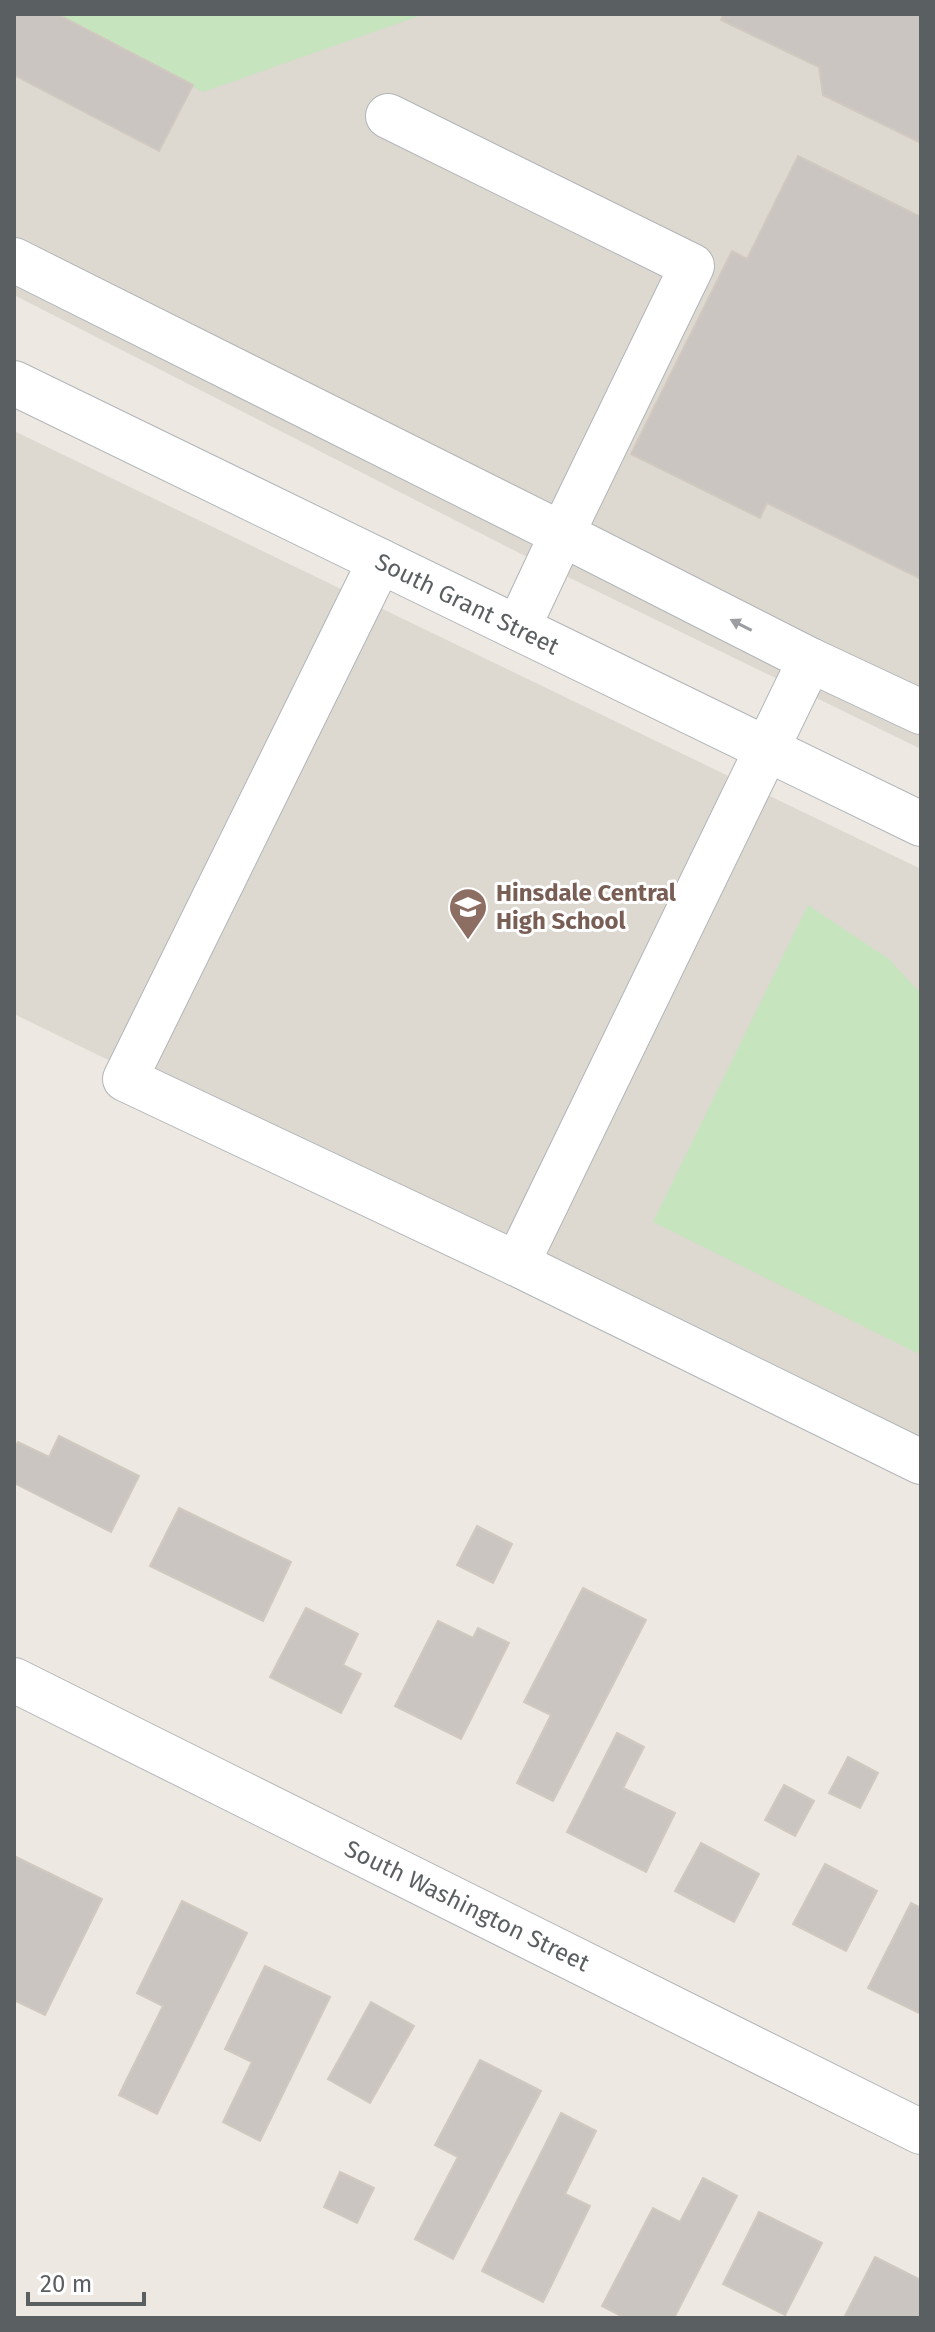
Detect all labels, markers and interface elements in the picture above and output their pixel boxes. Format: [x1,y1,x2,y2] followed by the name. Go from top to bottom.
[371,547,564,661] street label: South Grant Street
[729,618,752,631] one-way arrow
[496,879,677,935] place label: Hinsdale Central High School
[447,886,489,941] school or university icon: Hinsdale Central High School
[340,1835,594,1978] street label: South Washington Street
[28,2256,144,2306] scale bar
[40,2270,92,2298] text: 20 m

